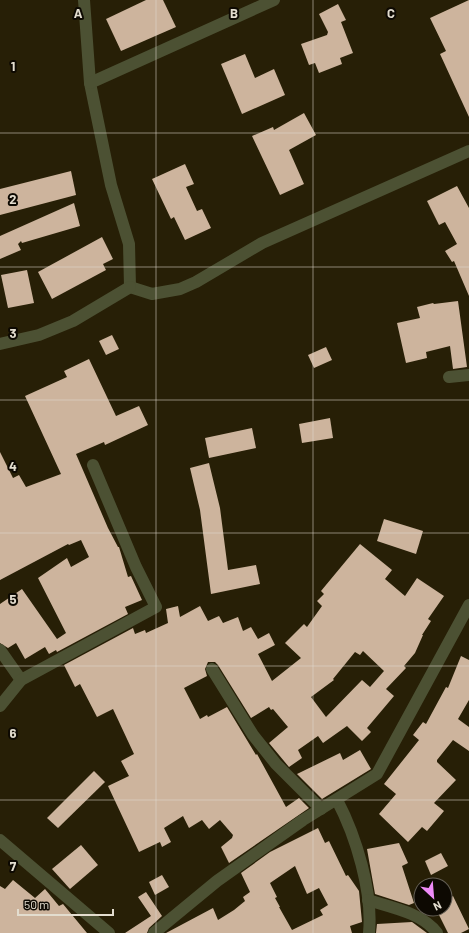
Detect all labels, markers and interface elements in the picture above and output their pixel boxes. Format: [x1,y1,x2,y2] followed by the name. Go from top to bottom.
[74,5,83,21] text: A
[230,5,238,21] text: B
[387,5,395,21] text: C
[11,58,15,74] text: 1
[9,191,17,207] text: 2
[9,325,17,341] text: 3
[9,458,17,474] text: 4
[9,591,17,607] text: 5
[10,725,17,741] text: 6
[10,858,17,874] text: 7
[413,877,453,917] north arrow
[18,891,113,917] scale bar
[24,897,49,911] text: 50 m
[431,899,444,914] text: N

